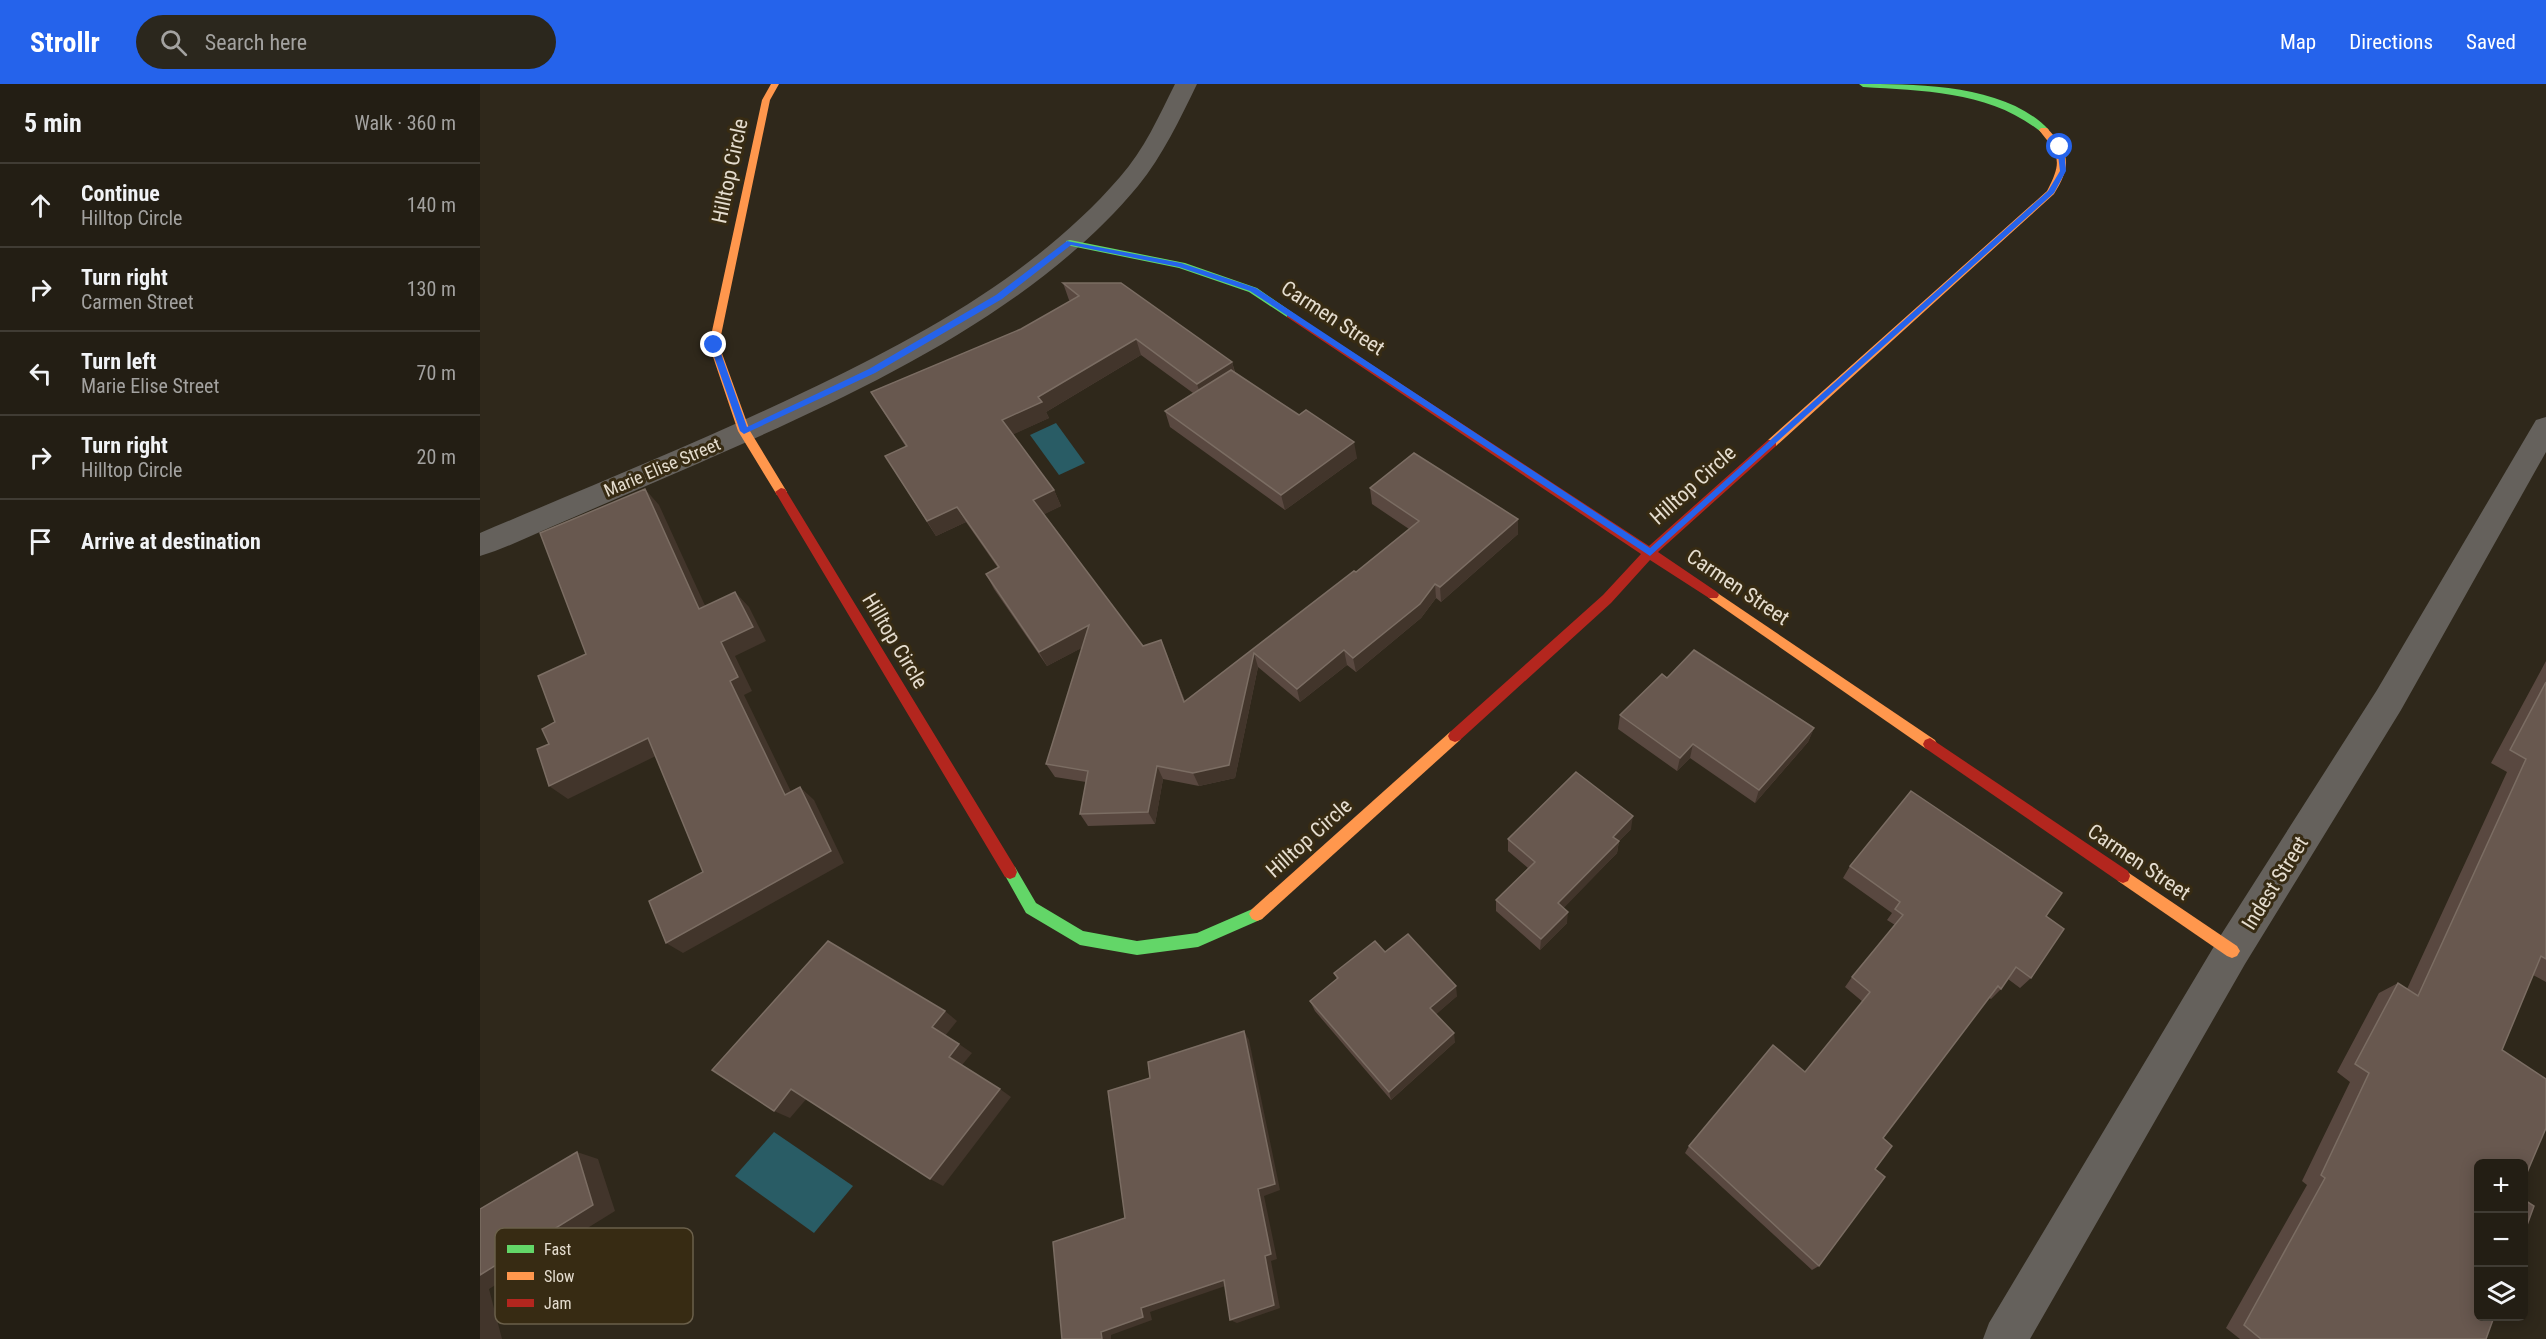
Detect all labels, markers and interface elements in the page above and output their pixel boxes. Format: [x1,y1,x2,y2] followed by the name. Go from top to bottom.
[136,15,556,69] search box
[30,26,100,59] text: Strollr
[157,26,190,59] icon: search
[205,30,307,55] text: Search here
[2280,30,2316,54] text: Map
[2349,30,2433,54] text: Directions
[2466,30,2516,54] text: Saved
[24,108,82,138] text: 5 min
[355,111,456,135] text: Walk · 360 m
[707,116,753,226] street label: Hilltop Circle
[2046,133,2072,159] route start
[81,181,160,206] text: Continue
[24,189,57,222] icon: ahead
[407,193,456,217] text: 140 m
[81,206,182,230] text: Hilltop Circle
[81,265,168,290] text: Turn right
[24,273,57,306] icon: right
[1277,276,1389,360] street label: Carmen Street
[407,277,456,301] text: 130 m
[81,290,194,314] text: Carmen Street
[700,331,726,357] route end
[81,349,156,374] text: Turn left
[24,357,57,390] icon: left
[417,361,456,385] text: 70 m
[81,374,219,398] text: Marie Elise Street
[81,433,168,458] text: Turn right
[601,433,723,501] street label: Marie Elise Street
[1645,440,1741,530] street label: Hilltop Circle
[24,441,57,474] icon: right
[417,445,456,469] text: 20 m
[81,458,182,482] text: Hilltop Circle
[24,525,57,558] icon: arrive
[81,529,261,554] text: Arrive at destination
[1682,544,1794,630] street label: Carmen Street
[857,589,933,693] street label: Hilltop Circle
[1261,793,1357,883] street label: Hilltop Circle
[2083,819,2195,905] street label: Carmen Street
[2237,832,2313,934] street label: Indest Street
[2474,1159,2528,1321] map controls
[2474,1159,2528,1213] button: +
[2474,1213,2528,1267] button: −
[495,1228,693,1324] legend
[544,1240,571,1259] text: Fast
[544,1267,574,1286] text: Slow
[2474,1267,2528,1321] button: layers
[544,1294,571,1313] text: Jam

